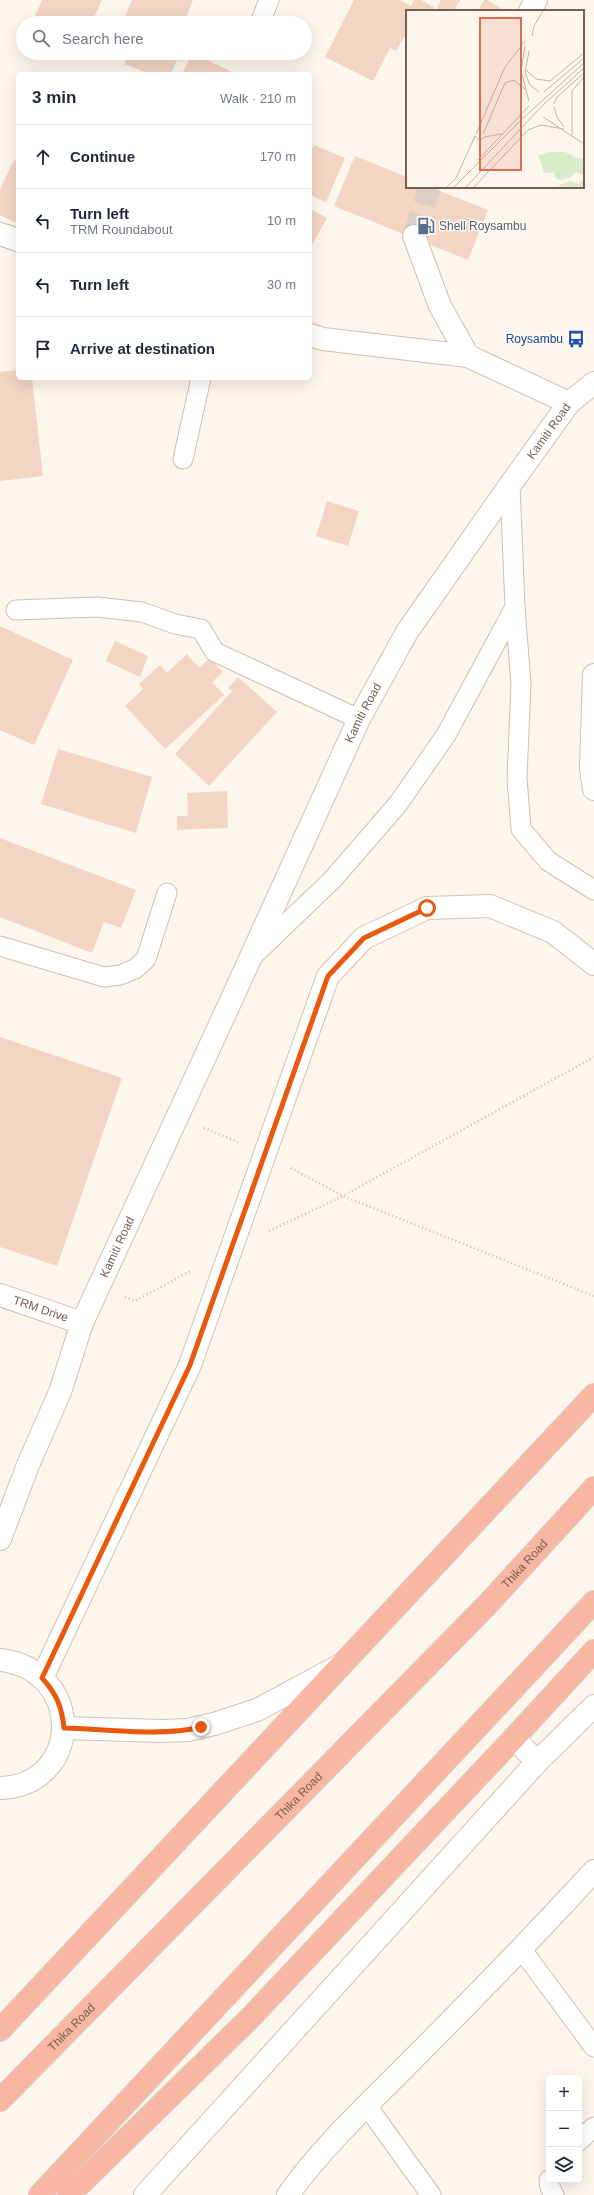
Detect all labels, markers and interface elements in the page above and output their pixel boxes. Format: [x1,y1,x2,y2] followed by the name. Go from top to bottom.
[406,10,584,188] inset map
[16,16,312,60] search box
[30,27,52,49] icon: search
[62,30,144,47] text: Search here
[32,88,76,107] text: 3 min
[220,91,296,106] text: Walk · 210 m
[32,146,54,168] icon: ahead
[70,148,135,165] text: Continue
[260,149,296,164] text: 170 m
[70,205,129,222] text: Turn left
[32,210,54,232] icon: left
[267,213,296,228] text: 10 m
[416,216,436,236] fuel station icon: Shell Roysambu
[439,219,526,233] place label: Shell Roysambu
[70,222,173,237] text: TRM Roundabout
[32,274,54,296] icon: left
[70,276,129,293] text: Turn left
[267,277,296,292] text: 30 m
[566,329,586,349] bus stop icon: Roysambu
[506,332,563,346] place label: Roysambu
[32,338,54,360] icon: arrive
[70,340,215,357] text: Arrive at destination
[524,400,574,462] street label: Kamiti Road
[342,681,384,745] street label: Kamiti Road
[418,899,436,917] route start
[97,1214,137,1280] street label: Kamiti Road
[11,1293,70,1325] street label: TRM Drive
[499,1537,550,1591] street label: Thika Road
[192,1718,210,1736] route end
[272,1770,325,1823] street label: Thika Road
[45,2000,98,2054] street label: Thika Road
[546,2075,582,2183] map controls
[546,2075,582,2111] button: +
[546,2111,582,2147] button: −
[546,2147,582,2183] button: layers

